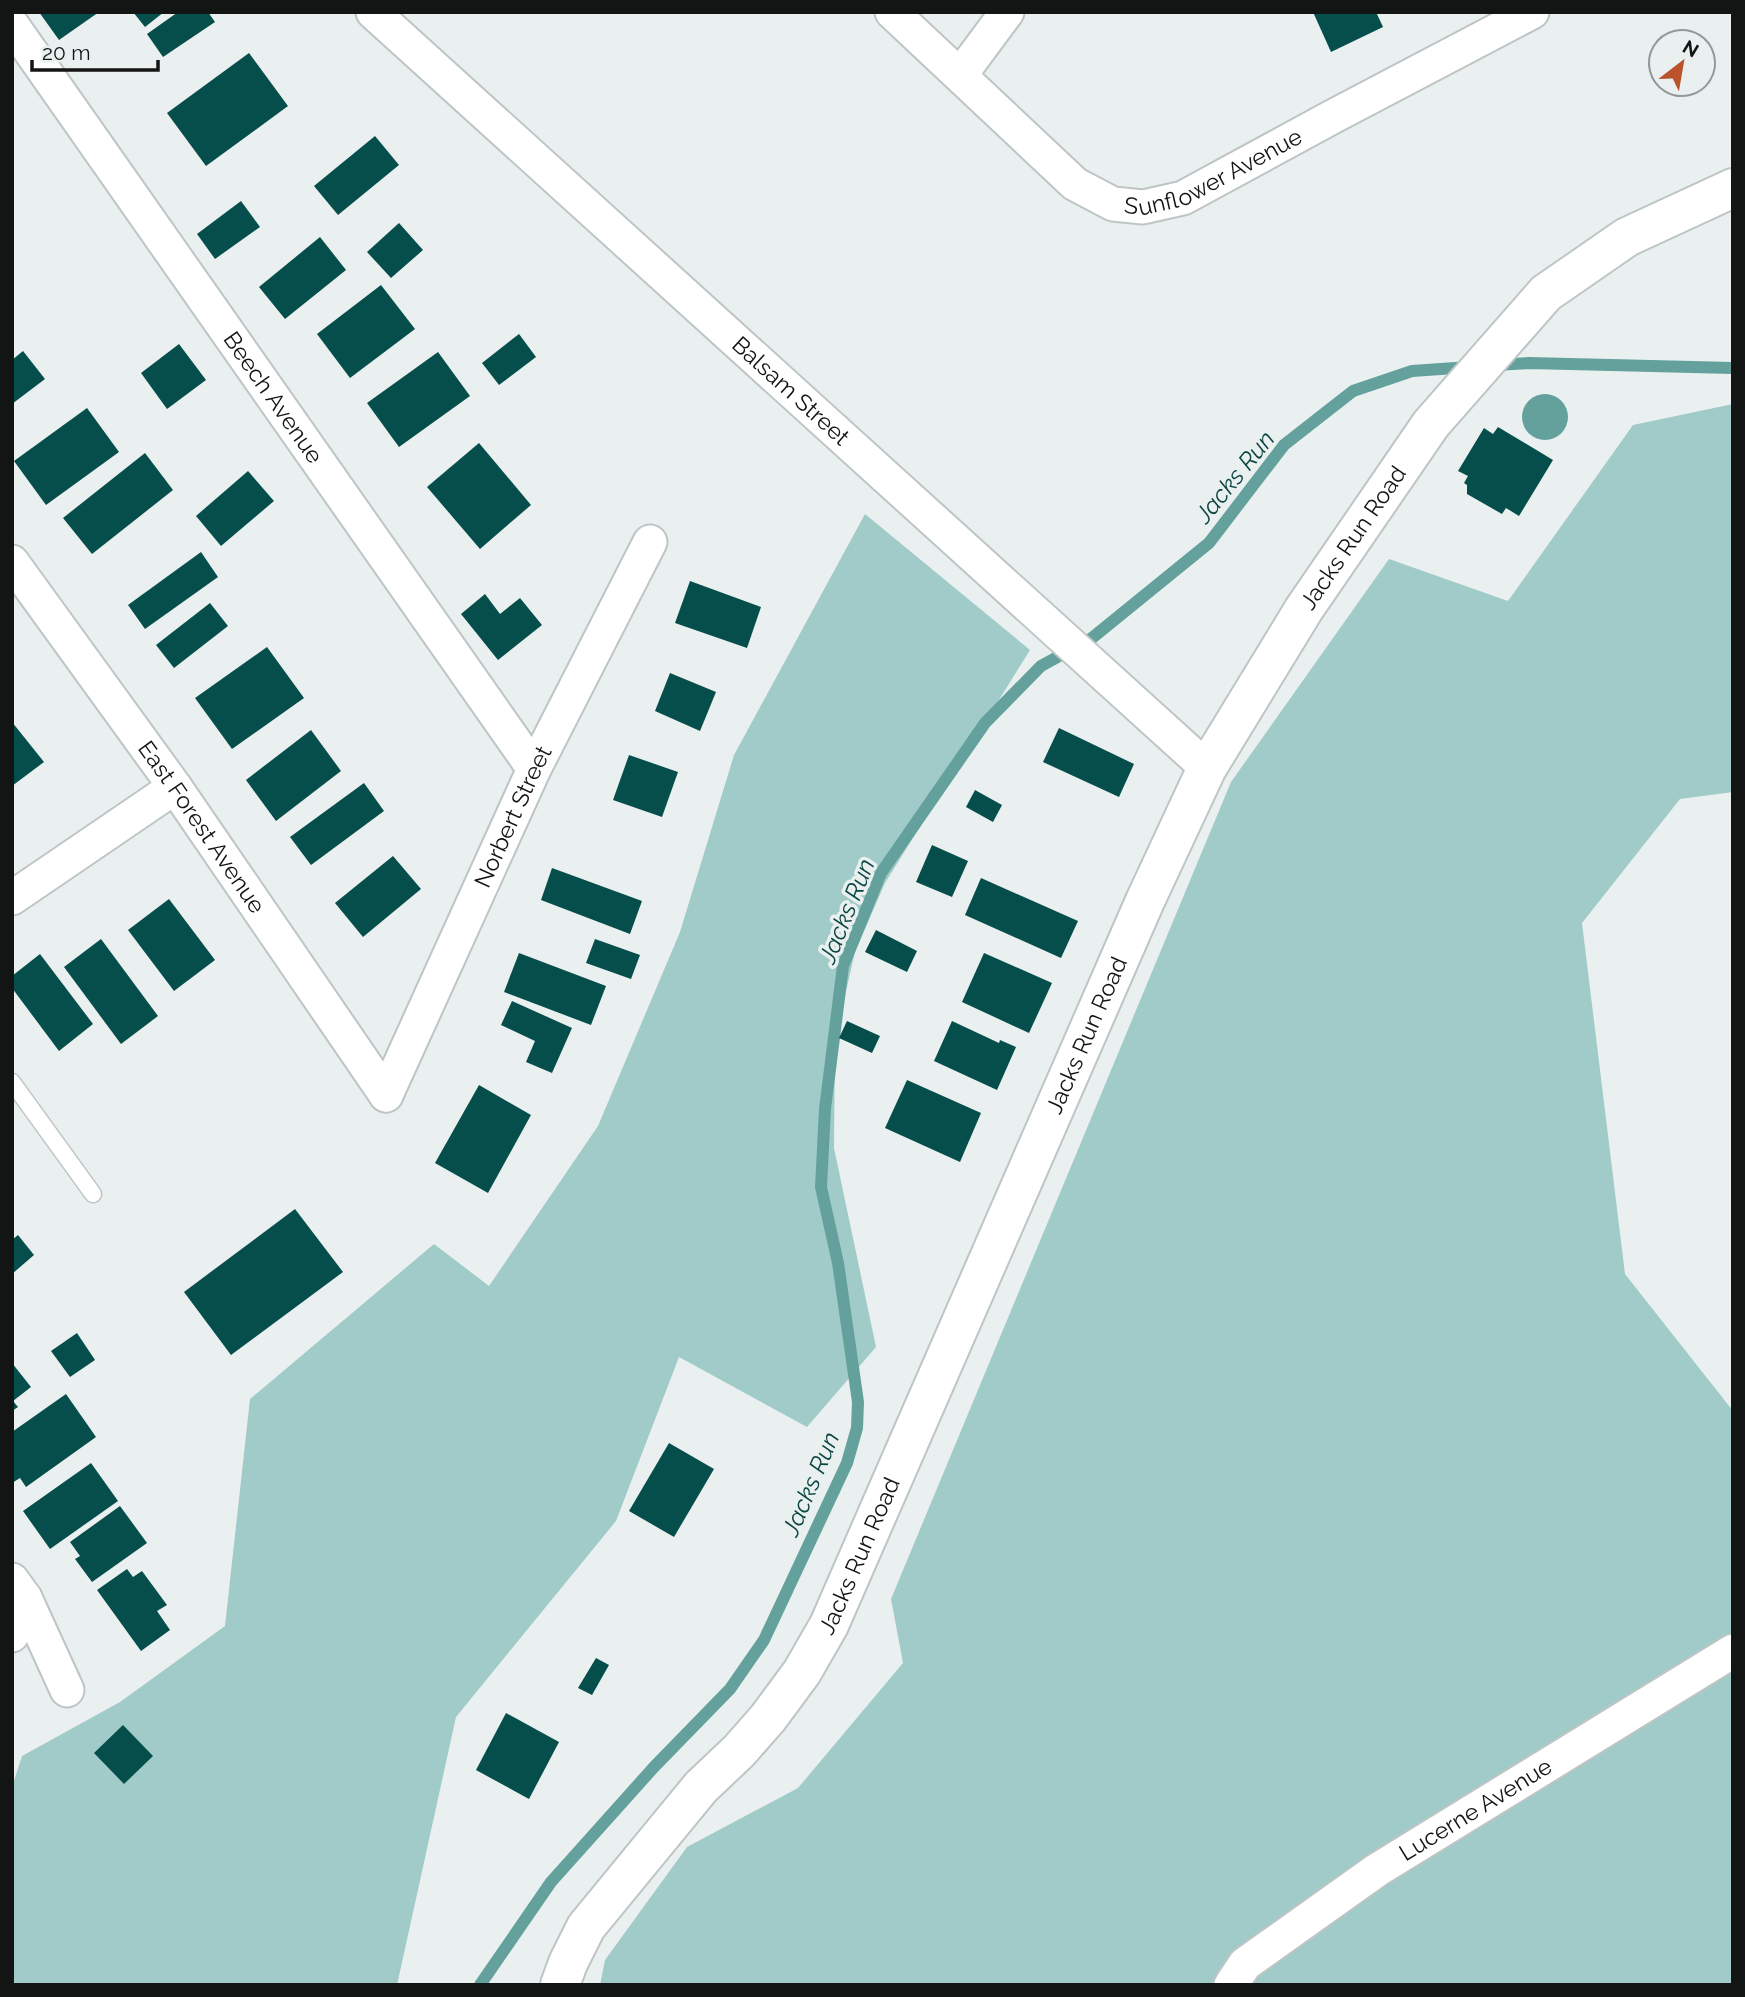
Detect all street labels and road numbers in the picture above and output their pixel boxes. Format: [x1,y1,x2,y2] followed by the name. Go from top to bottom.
[1123,122,1306,221] street label: Sunflower Avenue
[218,326,329,468] street label: Beech Avenue
[727,331,856,451] street label: Balsam Street
[1294,460,1411,614] street label: Jacks Run Road
[133,735,271,918] street label: East Forest Avenue
[468,741,557,891] street label: Norbert Street
[1040,953,1132,1118] street label: Jacks Run Road
[813,1473,905,1639] street label: Jacks Run Road
[1394,1752,1556,1866] street label: Lucerne Avenue

